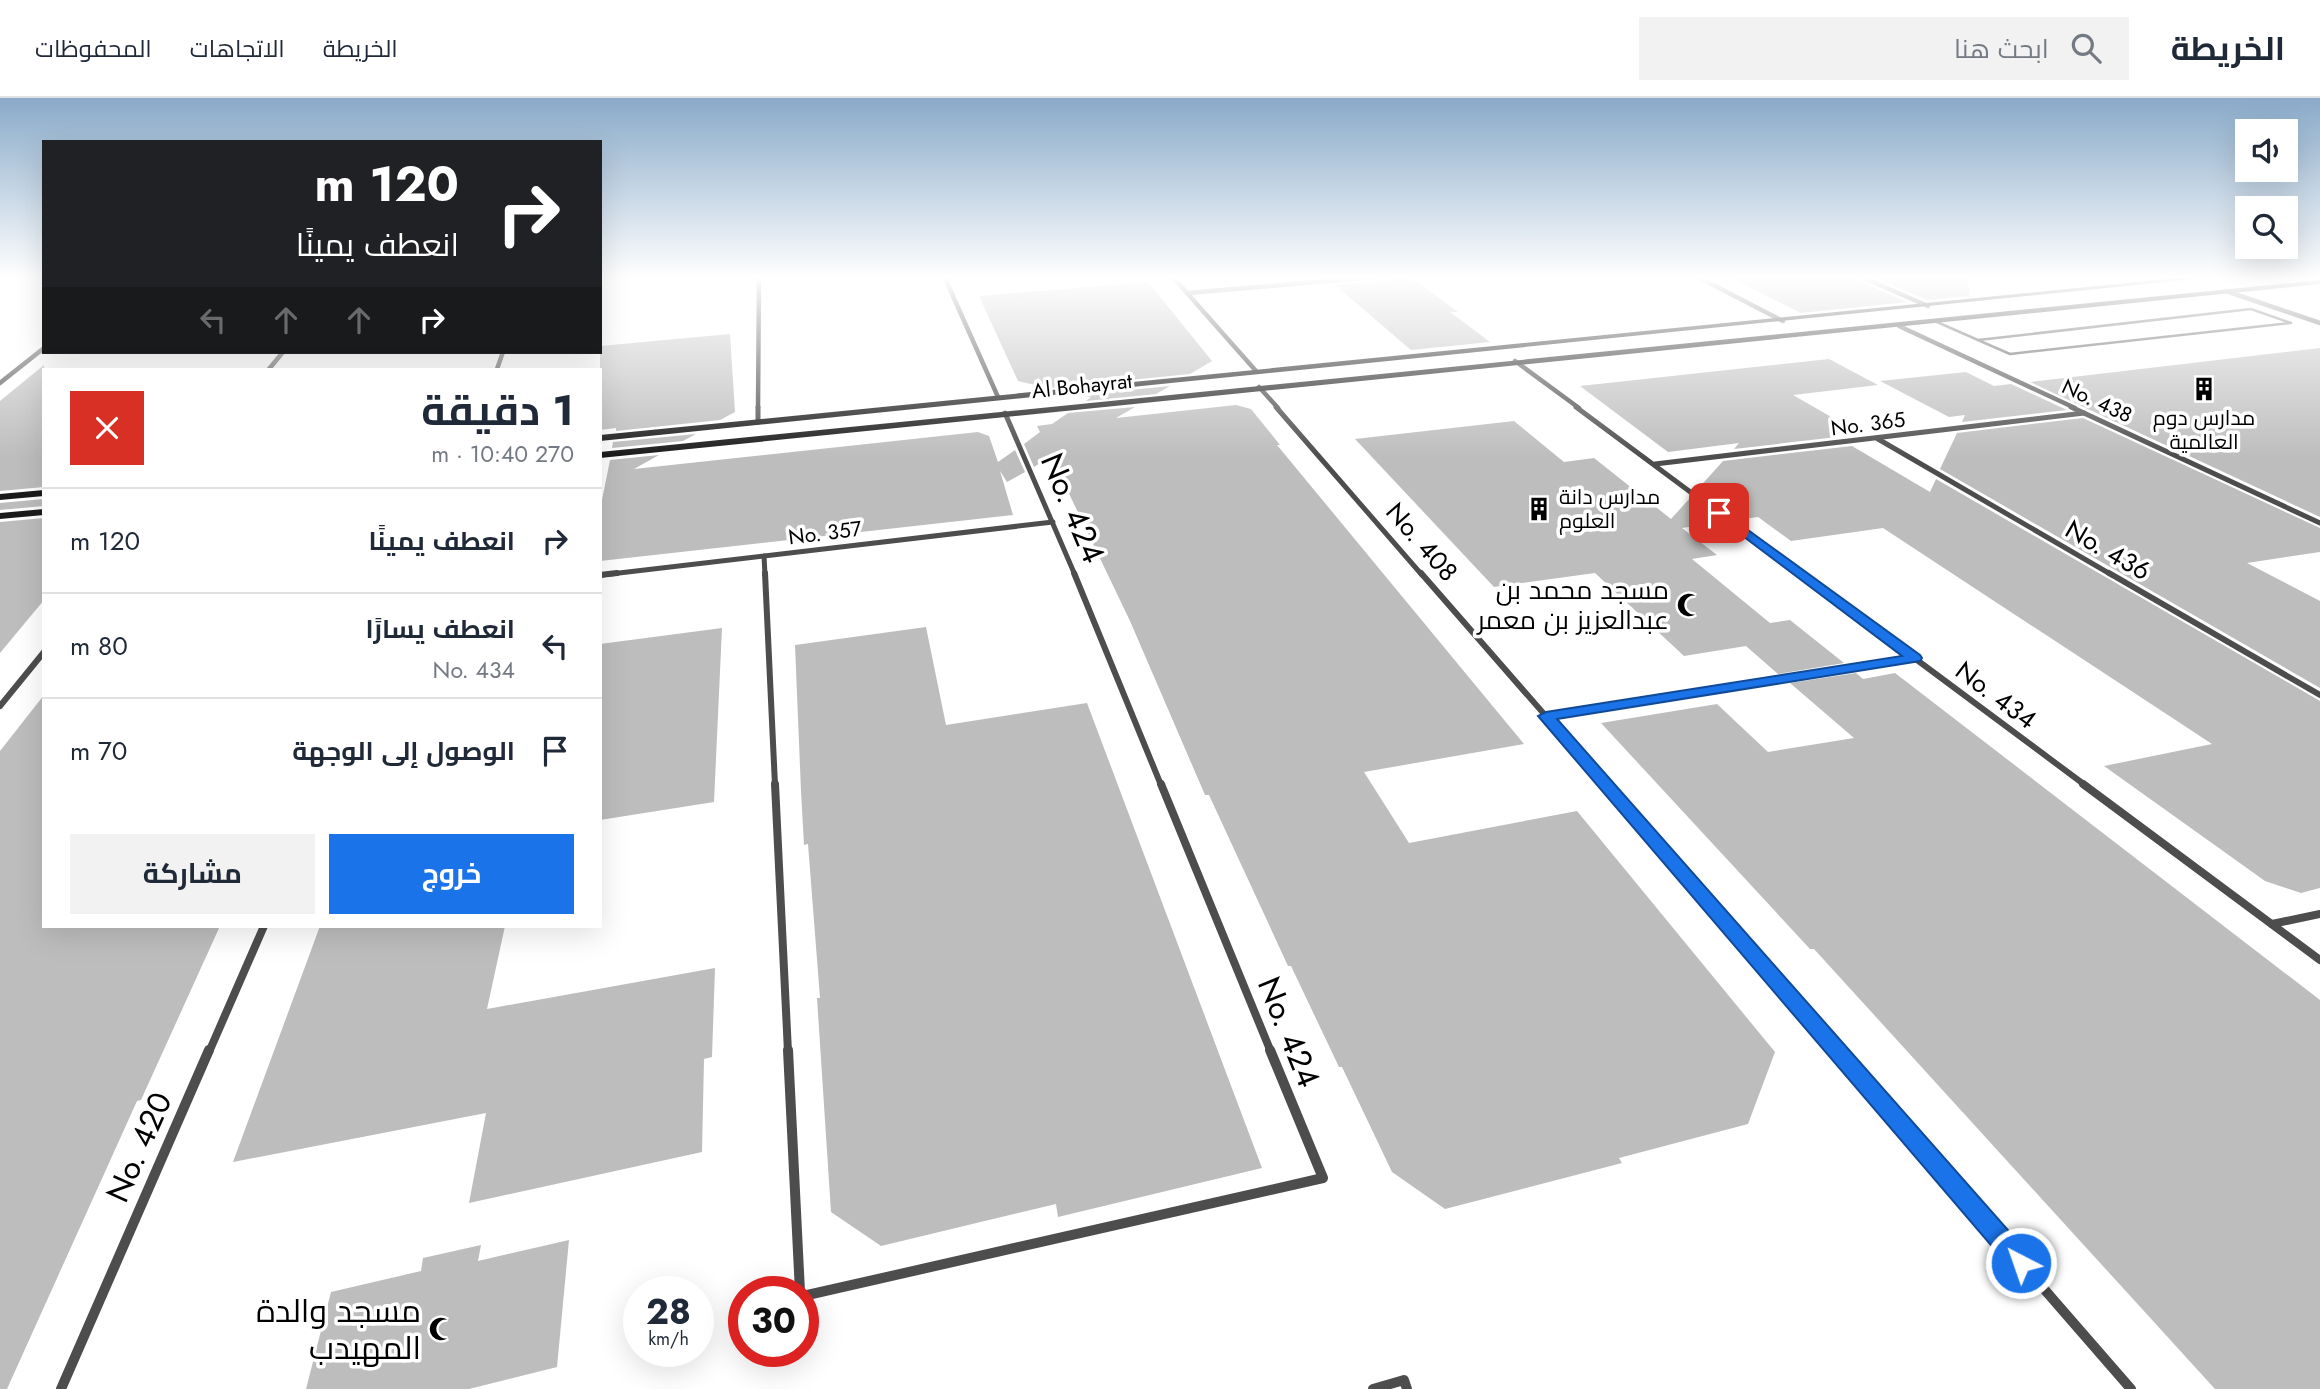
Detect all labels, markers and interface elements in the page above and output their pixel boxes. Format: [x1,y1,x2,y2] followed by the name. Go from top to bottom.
[1639,17,2129,80] search box
[2171,25,2285,72] text: الخريطة
[2067,29,2105,67] icon: search
[1954,30,2049,68] text: ابحث هنا
[35,31,152,66] text: المحفوظات
[190,31,285,66] text: الاتجاهات
[323,31,398,66] text: الخريطة
[2235,119,2298,259] map controls
[2235,119,2298,182] button: sound
[315,149,459,219] text: 120 m
[483,168,574,259] icon: right
[2235,196,2298,259] button: search
[296,222,459,268] text: انعطف يمينًا
[194,301,232,339] icon: left
[267,301,305,339] icon: ahead
[340,301,378,339] icon: ahead
[413,301,451,339] icon: right
[1030,366,1134,406] street label: Al Bohayrat
[2057,372,2137,430] street label: No. 438
[2190,375,2218,403] building icon: مدارس دوم العالمية
[421,380,574,441] text: 1 دقيقة
[70,391,144,465] button: close
[2153,403,2255,457] place label: مدارس دوم العالمية
[1829,405,1907,443] street label: No. 365
[431,437,574,471] text: 270 m · 10:40
[1029,446,1117,570] street label: No. 424
[1559,482,1660,536] place label: مدارس دانة العلوم
[1689,483,1749,543] pin
[1377,494,1467,590] street label: No. 408
[1700,494,1738,532] icon: arrive
[1525,495,1553,523] building icon: مدارس دانة العلوم
[2058,510,2158,590] street label: No. 436
[787,514,863,552] street label: No. 357
[70,522,140,560] text: 120 m
[369,522,515,560] text: انعطف يمينًا
[536,522,574,560] icon: right
[1475,571,1669,639] place label: مسجد محمد بن عبدالعزيز بن معمر
[1675,591,1703,619] mosque icon: مسجد محمد بن عبدالعزيز بن معمر
[365,610,515,648] text: انعطف يسارًا
[70,627,128,665] text: 80 m
[536,627,574,665] icon: left
[1947,652,2045,738] street label: No. 434
[433,653,515,687] text: No. 434
[70,732,127,770] text: 70 m
[292,732,515,770] text: الوصول إلى الوجهة
[536,732,574,770] icon: arrive
[70,834,315,914] button: مشاركة
[329,834,574,914] button: خروج
[1246,970,1332,1094] street label: No. 424
[94,1085,184,1209] street label: No. 420
[1984,1226,2058,1300] position arrow
[728,1276,819,1367] speed limit sign: 30
[646,1287,691,1337] text: 28
[256,1288,421,1371] place label: مسجد والدة المهيدب
[427,1315,455,1343] mosque icon: مسجد والدة المهيدب
[648,1326,689,1352] text: km/h

